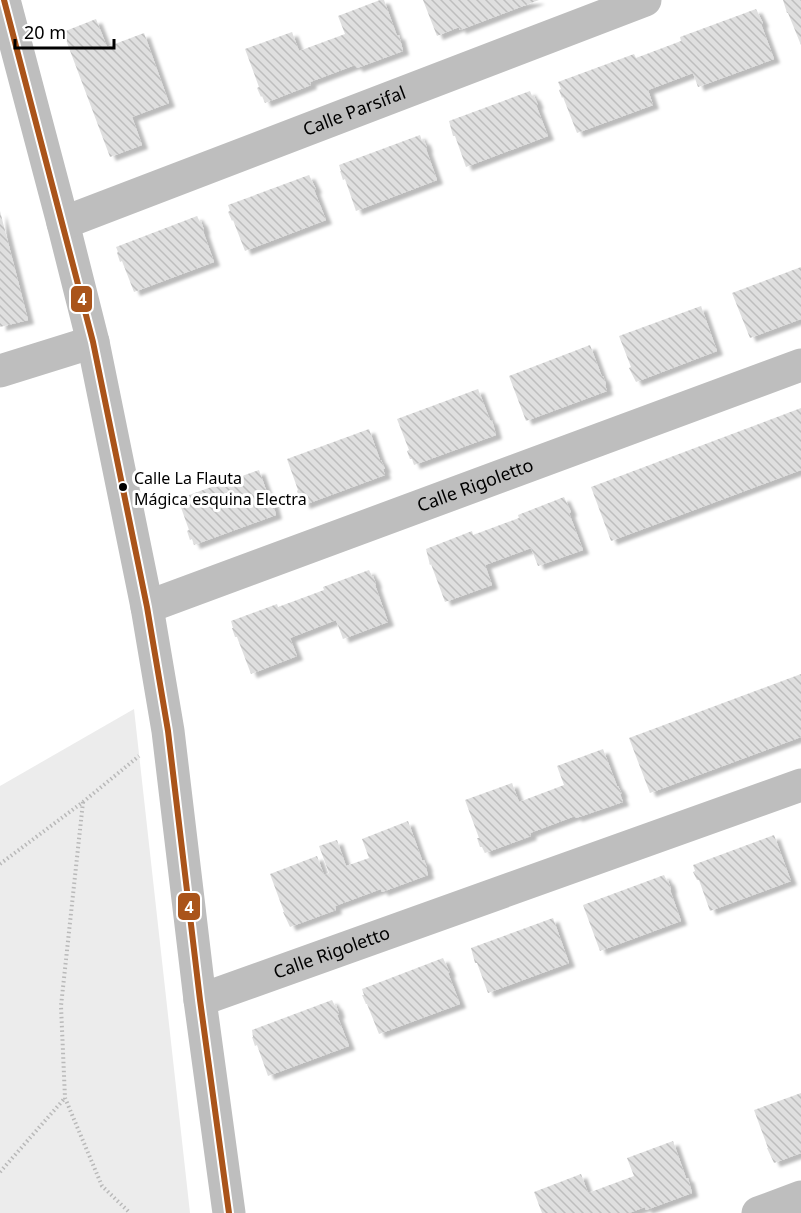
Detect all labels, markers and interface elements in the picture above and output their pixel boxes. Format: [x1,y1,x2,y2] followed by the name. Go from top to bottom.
[15,12,114,50] scale bar
[24,20,66,44] text: 20 m
[299,80,409,141] street label: Calle Parsifal
[70,285,93,313] line badge: 4
[77,288,87,310] text: 4
[413,452,536,517] street label: Calle Rigoletto
[134,467,307,510] place label: Calle La Flauta Mágica esquina Electra
[117,481,129,493] marker: Calle La Flauta Mágica esquina Electra
[177,892,201,921] line badge: 4
[184,896,194,918] text: 4
[270,920,393,984] street label: Calle Rigoletto

